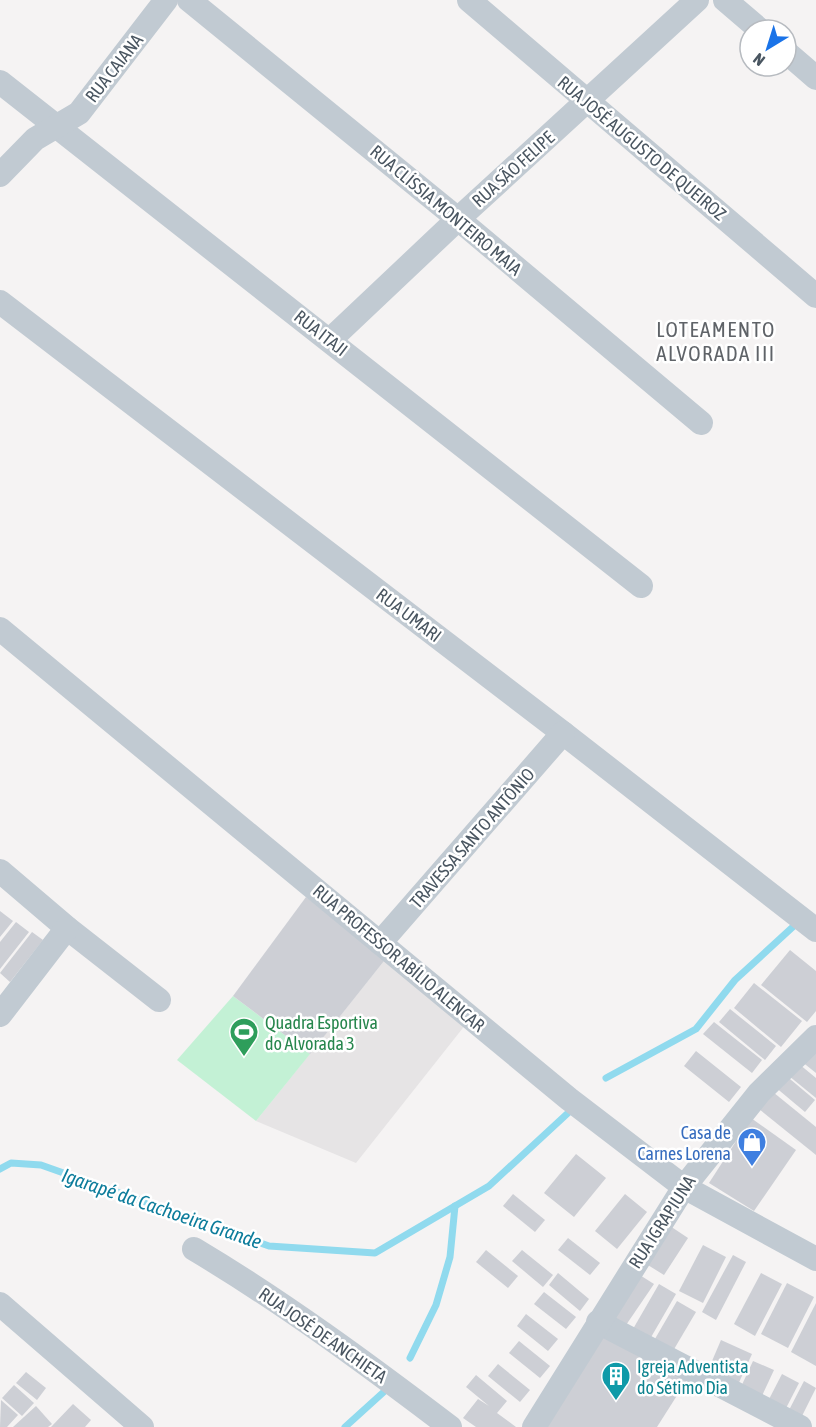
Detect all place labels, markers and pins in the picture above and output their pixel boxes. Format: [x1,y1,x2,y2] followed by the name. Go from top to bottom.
[265,1012,378,1054] place label: Quadra Esportiva do Alvorada 3
[228,1016,260,1058] sports icon: Quadra Esportiva do Alvorada 3
[637,1122,731,1164] place label: Casa de Carnes Lorena
[736,1126,768,1168] shop icon: Casa de Carnes Lorena
[637,1356,749,1398] place label: Igreja Adventista do Sétimo Dia
[600,1360,632,1402] building icon: Igreja Adventista do Sétimo Dia

